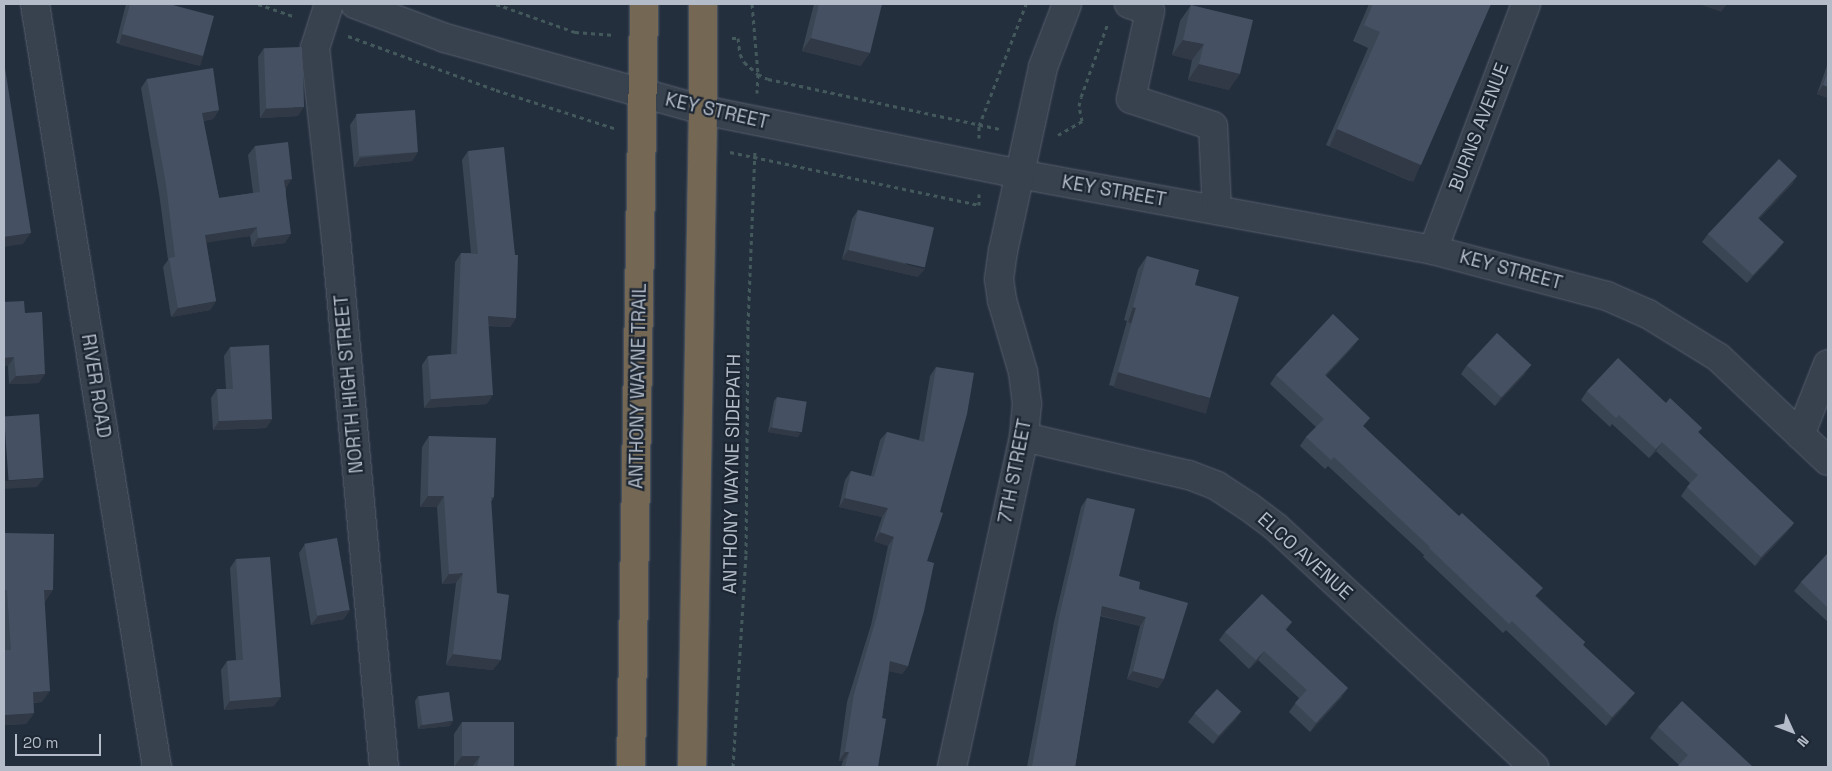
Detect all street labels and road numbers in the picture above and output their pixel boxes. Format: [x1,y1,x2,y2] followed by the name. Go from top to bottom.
[1444,60,1514,194] street label: BURNS AVENUE
[663,88,771,134] street label: KEY STREET
[1060,171,1168,211] street label: KEY STREET
[1457,245,1565,295] street label: KEY STREET
[625,283,651,489] street label: ANTHONY WAYNE TRAIL
[330,294,368,474] street label: NORTH HIGH STREET
[77,332,115,440] street label: RIVER ROAD
[719,354,745,594] street label: ANTHONY WAYNE SIDEPATH
[994,417,1036,525] street label: 7TH STREET
[1253,507,1357,605] street label: ELCO AVENUE

